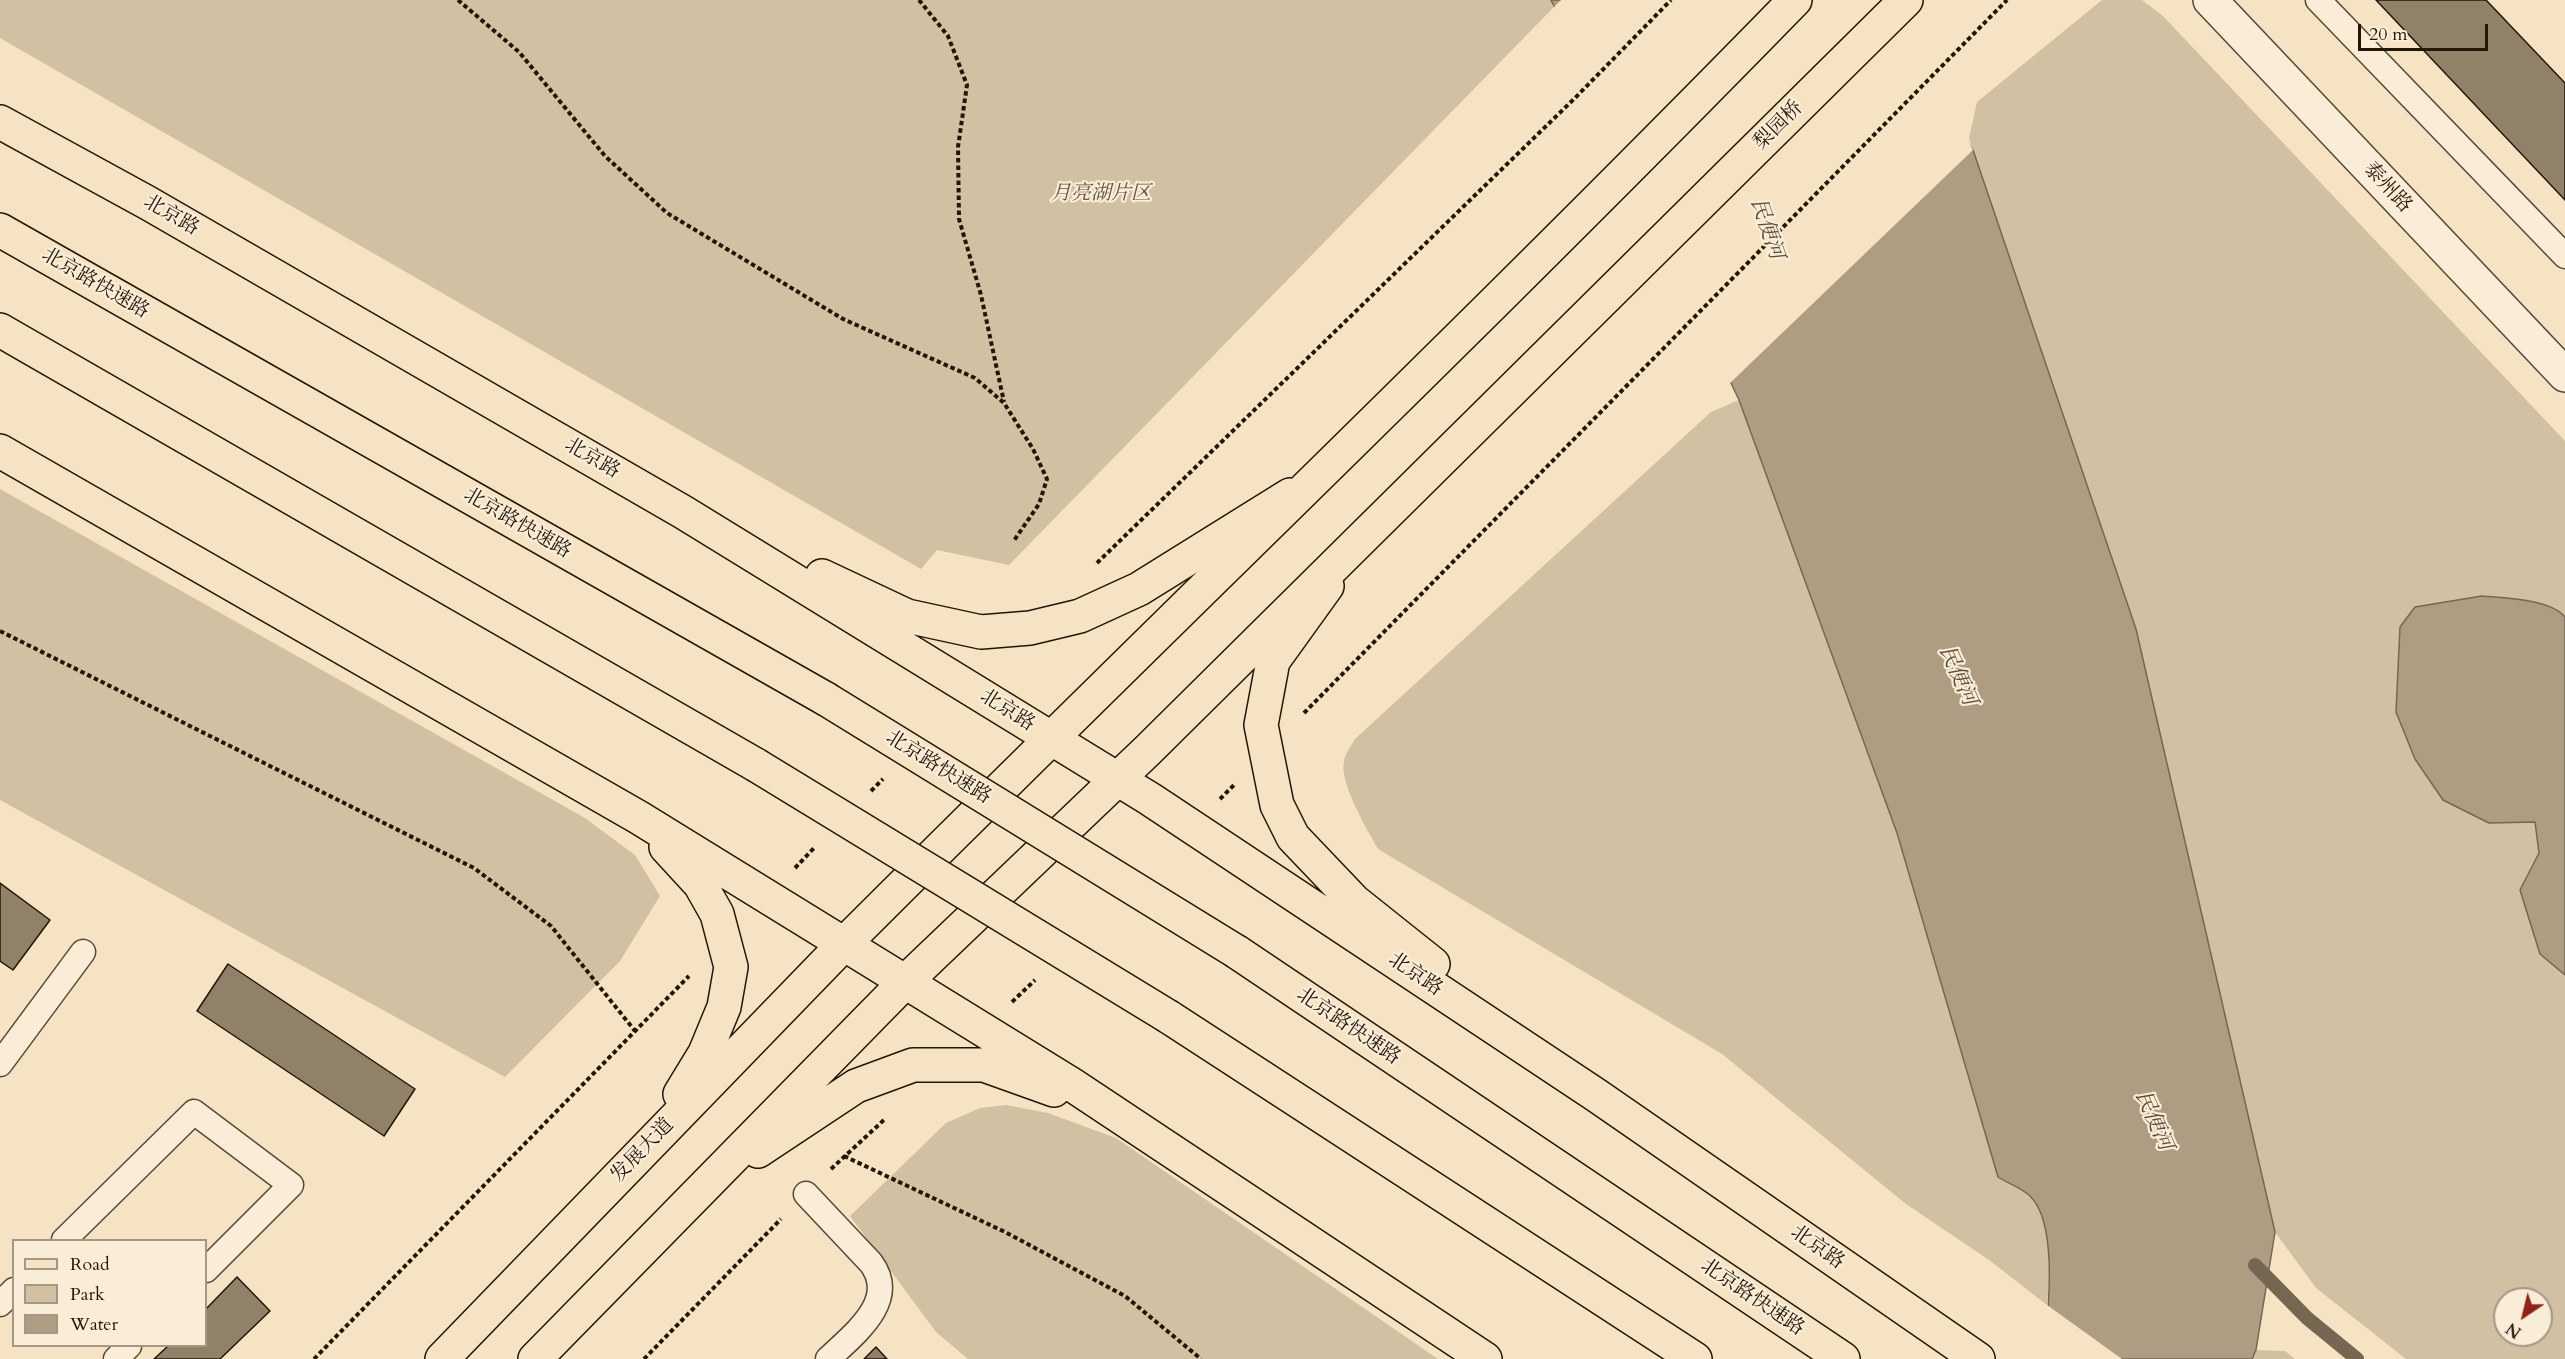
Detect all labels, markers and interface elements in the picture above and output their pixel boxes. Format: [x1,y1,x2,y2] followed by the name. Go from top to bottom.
[2361,12,2492,50] scale bar
[2369,22,2408,47] text: 20 m
[1749,96,1809,156] street label: 梨园桥
[2358,158,2416,218] street label: 泰州路
[1051,182,1151,206] park label: 月亮湖片区
[139,191,203,241] street label: 北京路
[1744,195,1788,263] water label: 民便河
[37,244,153,324] street label: 北京路快速路
[560,434,624,484] street label: 北京路
[459,484,575,564] street label: 北京路快速路
[1933,642,1981,710] water label: 民便河
[975,685,1039,737] street label: 北京路
[881,726,995,810] street label: 北京路快速路
[1383,948,1447,1002] street label: 北京路
[1292,984,1404,1070] street label: 北京路快速路
[2129,1087,2177,1155] water label: 民便河
[607,1114,679,1188] street label: 发展大道
[1786,1221,1848,1275] street label: 北京路
[12,1239,207,1347] legend
[70,1252,110,1277] text: Road
[1696,1255,1808,1341] street label: 北京路快速路
[70,1282,105,1307] text: Park
[2493,1287,2553,1347] north arrow
[70,1312,118,1337] text: Water
[2502,1317,2526,1343] text: N

